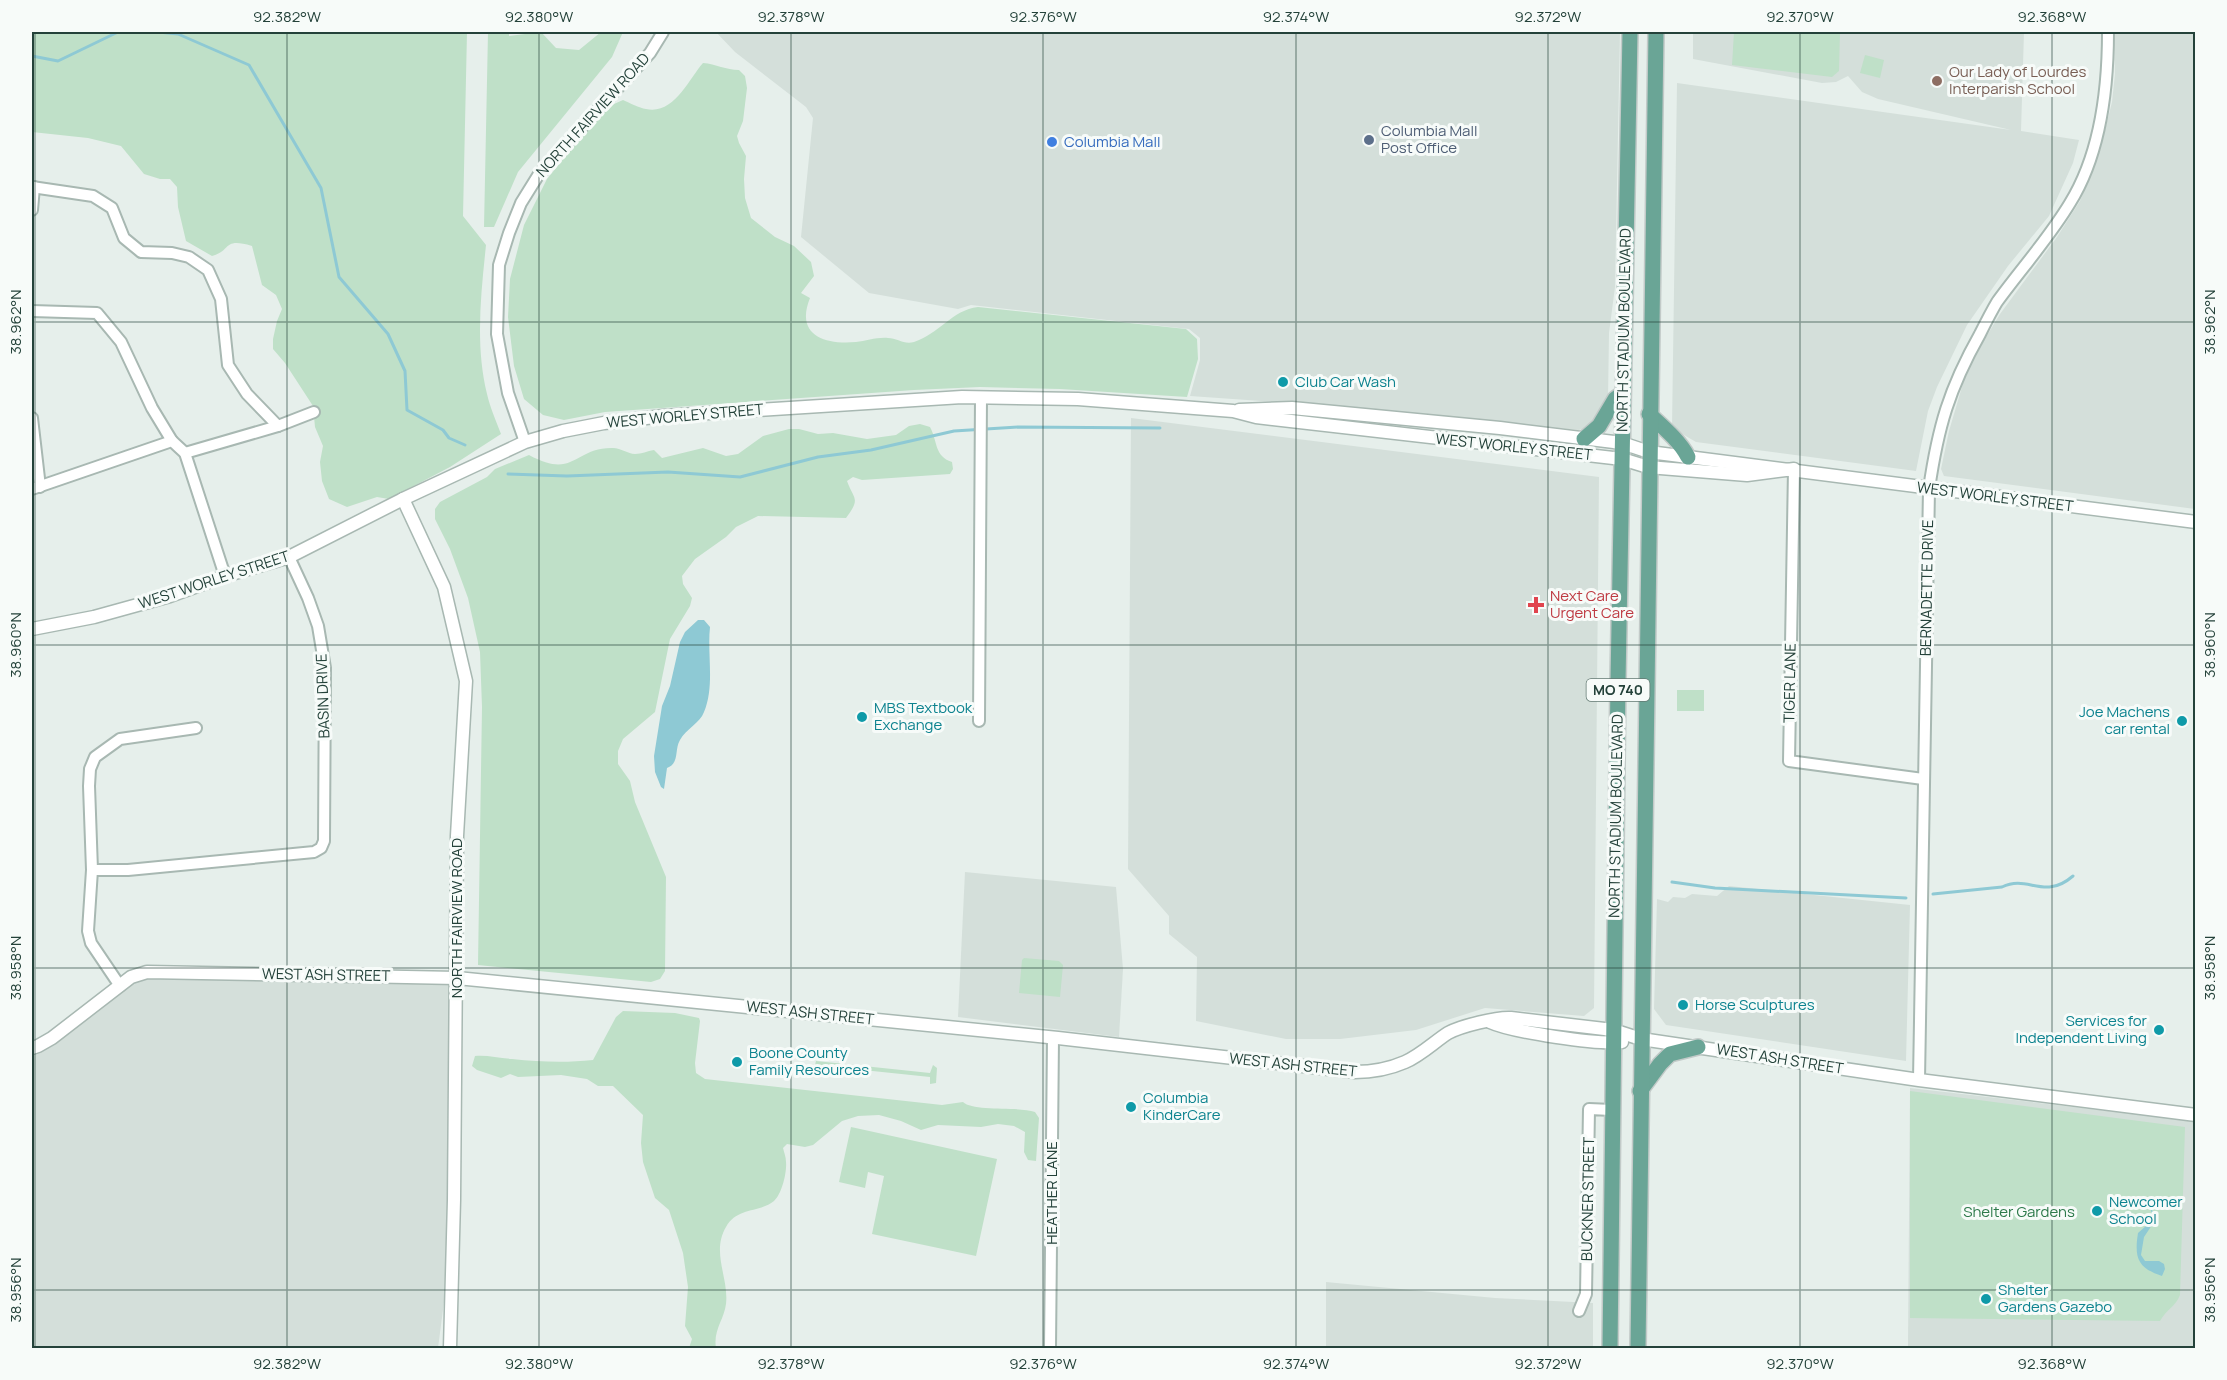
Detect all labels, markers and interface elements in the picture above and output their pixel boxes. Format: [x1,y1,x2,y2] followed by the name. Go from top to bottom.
[253,6,321,27] text: 92.382°W
[505,6,573,27] text: 92.380°W
[758,6,824,27] text: 92.378°W
[1009,6,1077,27] text: 92.376°W
[1263,6,1329,27] text: 92.374°W
[1515,6,1581,27] text: 92.372°W
[1766,6,1834,27] text: 92.370°W
[2018,6,2086,27] text: 92.368°W
[531,48,654,181] street label: NORTH FAIRVIEW ROAD
[1949,61,2087,99] place label: Our Lady of Lourdes Interparish School
[1930,74,1944,88] marker: Our Lady of Lourdes Interparish School
[1381,120,1477,158] place label: Columbia Mall Post Office
[1064,131,1160,152] place label: Columbia Mall
[1362,133,1376,147] marker: Columbia Mall Post Office
[1045,135,1059,149] marker: Columbia Mall
[1611,228,1636,432] street label: NORTH STADIUM BOULEVARD
[5,290,26,355] text: 38.962°N
[2199,290,2220,355] text: 38.962°N
[1295,371,1396,392] place label: Club Car Wash
[1276,375,1290,389] marker: Club Car Wash
[606,398,764,433] street label: WEST WORLEY STREET
[1435,428,1594,465] street label: WEST WORLEY STREET
[1916,476,2075,517] street label: WEST WORLEY STREET
[1915,520,1938,656] street label: BERNADETTE DRIVE
[136,545,292,614] street label: WEST WORLEY STREET
[1550,585,1634,623] place label: Next Care Urgent Care
[1527,596,1545,614] marker: Next Care Urgent Care
[5,612,26,678] text: 38.960°N
[2199,612,2220,678] text: 38.960°N
[1778,643,1801,723] street label: TIGER LANE
[311,653,334,739] street label: BASIN DRIVE
[1586,679,1650,701] road number: MO 740
[874,697,973,735] place label: MBS Textbook Exchange
[2079,701,2170,739] place label: Joe Machens car rental
[855,710,869,724] marker: MBS Textbook Exchange
[1603,714,1628,918] street label: NORTH STADIUM BOULEVARD
[2175,714,2189,728] marker: Joe Machens car rental
[446,838,467,998] street label: NORTH FAIRVIEW ROAD
[5,936,26,1000] text: 38.958°N
[2199,936,2220,1000] text: 38.958°N
[262,963,390,986] street label: WEST ASH STREET
[1695,994,1815,1015] place label: Horse Sculptures
[745,995,875,1030] street label: WEST ASH STREET
[1676,998,1690,1012] marker: Horse Sculptures
[2016,1010,2148,1048] place label: Services for Independent Living
[2152,1023,2166,1037] marker: Services for Independent Living
[1715,1038,1845,1079] street label: WEST ASH STREET
[749,1042,869,1080] place label: Boone County Family Resources
[1228,1047,1358,1082] street label: WEST ASH STREET
[730,1055,744,1069] marker: Boone County Family Resources
[1143,1087,1221,1125] place label: Columbia KinderCare
[1124,1100,1138,1114] marker: Columbia KinderCare
[1576,1137,1599,1261] street label: BUCKNER STREET
[1041,1141,1062,1245] street label: HEATHER LANE
[2109,1191,2183,1229] place label: Newcomer School
[1963,1201,2075,1222] park label: Shelter Gardens
[2090,1204,2104,1218] marker: Newcomer School
[5,1257,26,1323] text: 38.956°N
[2199,1257,2220,1323] text: 38.956°N
[1998,1279,2112,1317] place label: Shelter Gardens Gazebo
[1979,1292,1993,1306] marker: Shelter Gardens Gazebo
[253,1353,321,1374] text: 92.382°W
[505,1353,573,1374] text: 92.380°W
[758,1353,824,1374] text: 92.378°W
[1009,1353,1077,1374] text: 92.376°W
[1263,1353,1329,1374] text: 92.374°W
[1515,1353,1581,1374] text: 92.372°W
[1766,1353,1834,1374] text: 92.370°W
[2018,1353,2086,1374] text: 92.368°W

